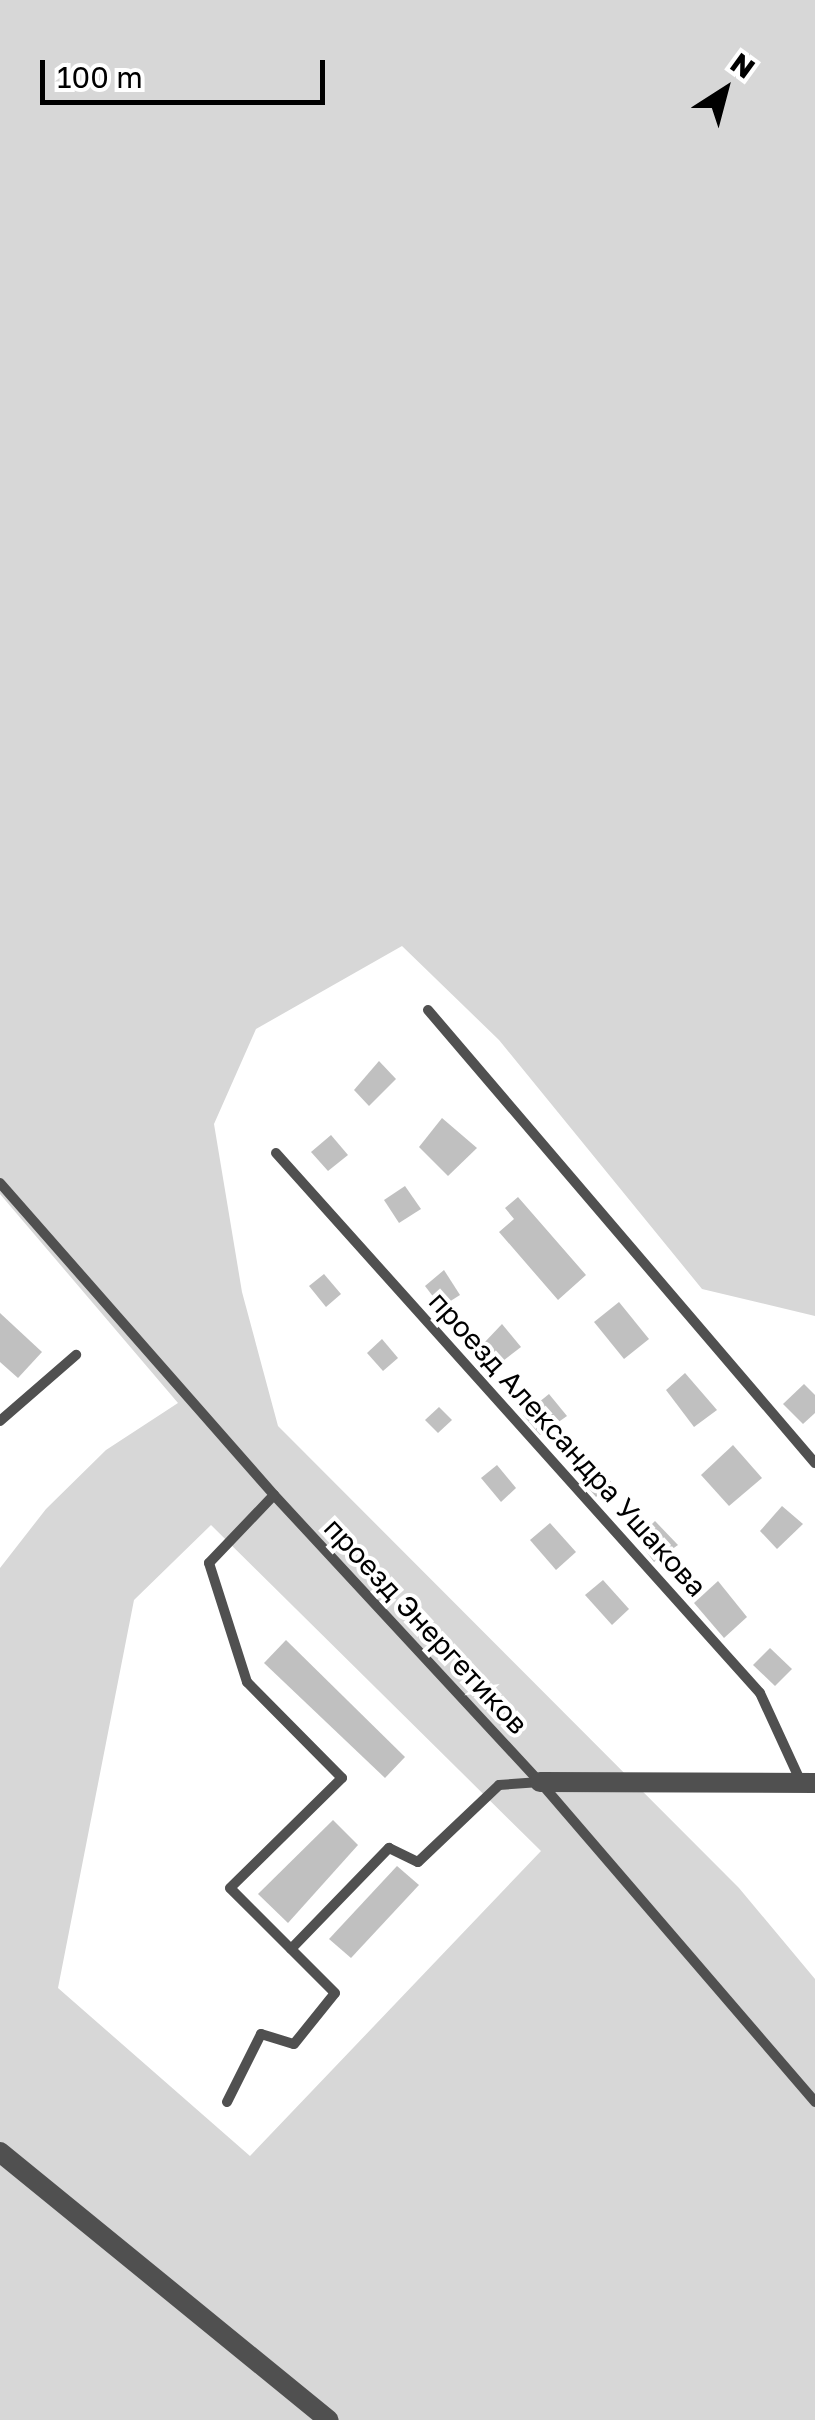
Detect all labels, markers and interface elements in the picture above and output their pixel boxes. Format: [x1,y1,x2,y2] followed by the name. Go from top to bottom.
[45,40,330,102] scale bar
[675,40,775,140] north arrow
[725,46,761,85] text: N
[57,59,143,95] text: 100 m
[422,1285,714,1603] street label: проезд Александра Ушакова
[317,1511,535,1741] street label: проезд Энергетиков

